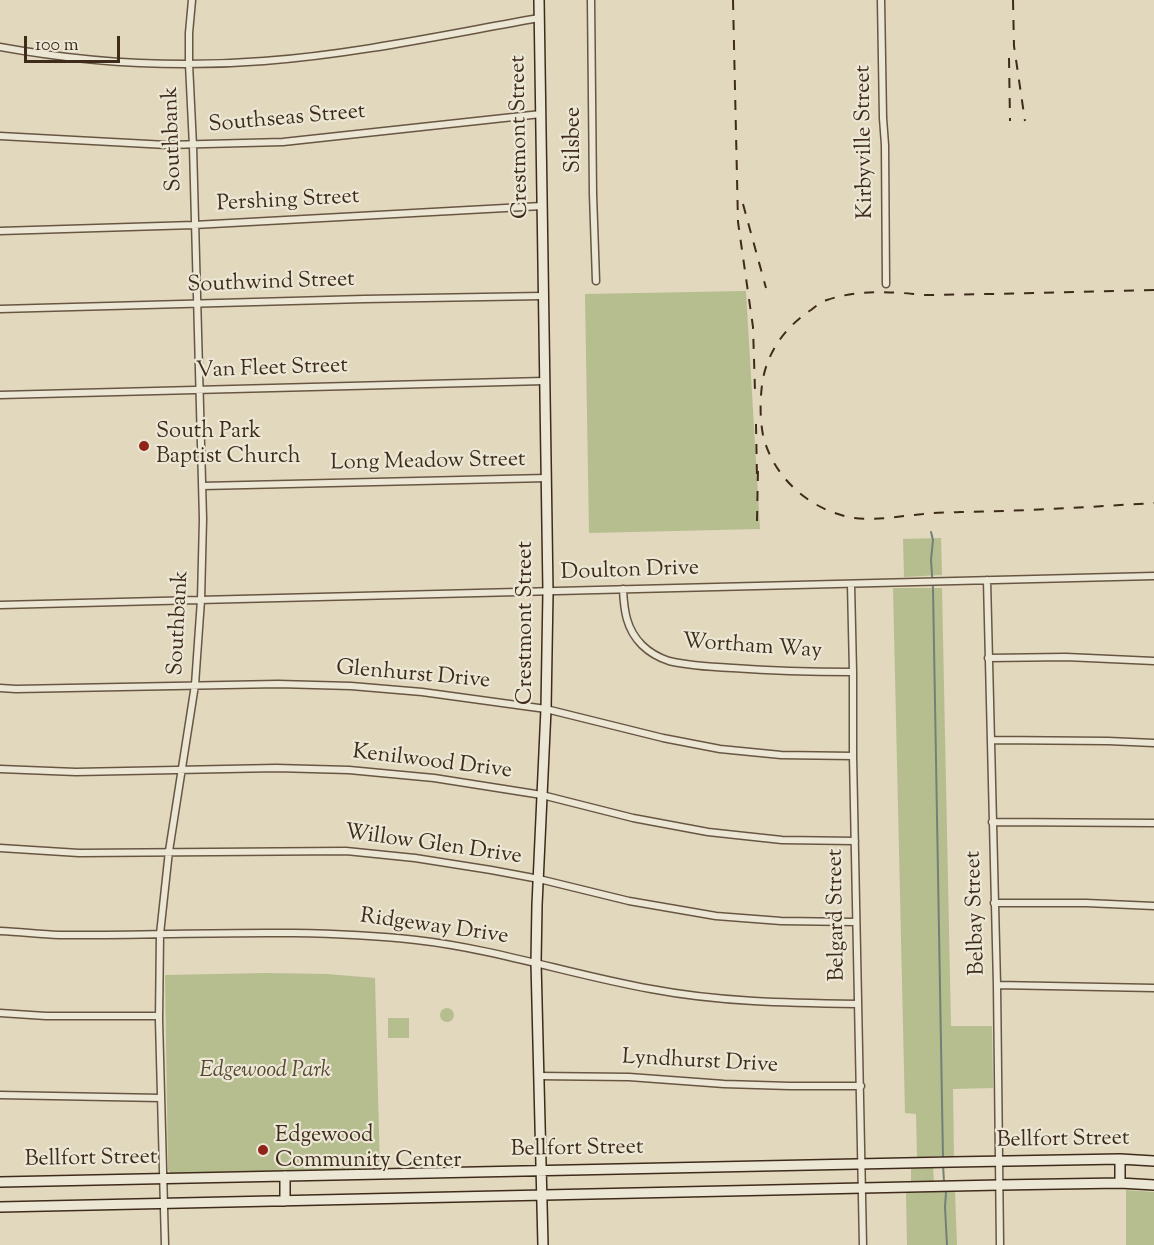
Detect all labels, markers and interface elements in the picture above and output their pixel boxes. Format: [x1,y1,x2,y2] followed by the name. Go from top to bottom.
[27,24,123,62] scale bar
[35,33,79,59] text: 100 m
[506,55,536,219] street label: Crestmont Street
[851,65,881,219] street label: Kirbyville Street
[159,86,189,192] street label: Southbank
[207,100,367,140] street label: Southseas Street
[562,107,588,173] street label: Silsbee
[216,185,360,219] street label: Pershing Street
[187,268,355,300] street label: Southwind Street
[196,354,348,386] street label: Van Fleet Street
[156,420,301,472] place label: South Park Baptist Church
[137,439,151,453] marker: South Park Baptist Church
[330,448,526,478] street label: Long Meadow Street
[514,541,540,705] street label: Crestmont Street
[560,556,700,588] street label: Doulton Drive
[164,570,196,676] street label: Southbank
[681,630,823,666] street label: Wortham Way
[335,656,491,696] street label: Glenhurst Drive
[351,740,513,786] street label: Kenilwood Drive
[343,820,523,872] street label: Willow Glen Drive
[824,848,852,982] street label: Belgard Street
[962,850,992,976] street label: Belbay Street
[358,905,510,951] street label: Ridgeway Drive
[621,1046,779,1080] street label: Lyndhurst Drive
[199,1059,331,1085] park label: Edgewood Park
[275,1124,461,1176] place label: Edgewood Community Center
[996,1127,1130,1155] street label: Bellfort Street
[510,1136,644,1164] street label: Bellfort Street
[256,1143,270,1157] marker: Edgewood Community Center
[24,1146,158,1174] street label: Bellfort Street

